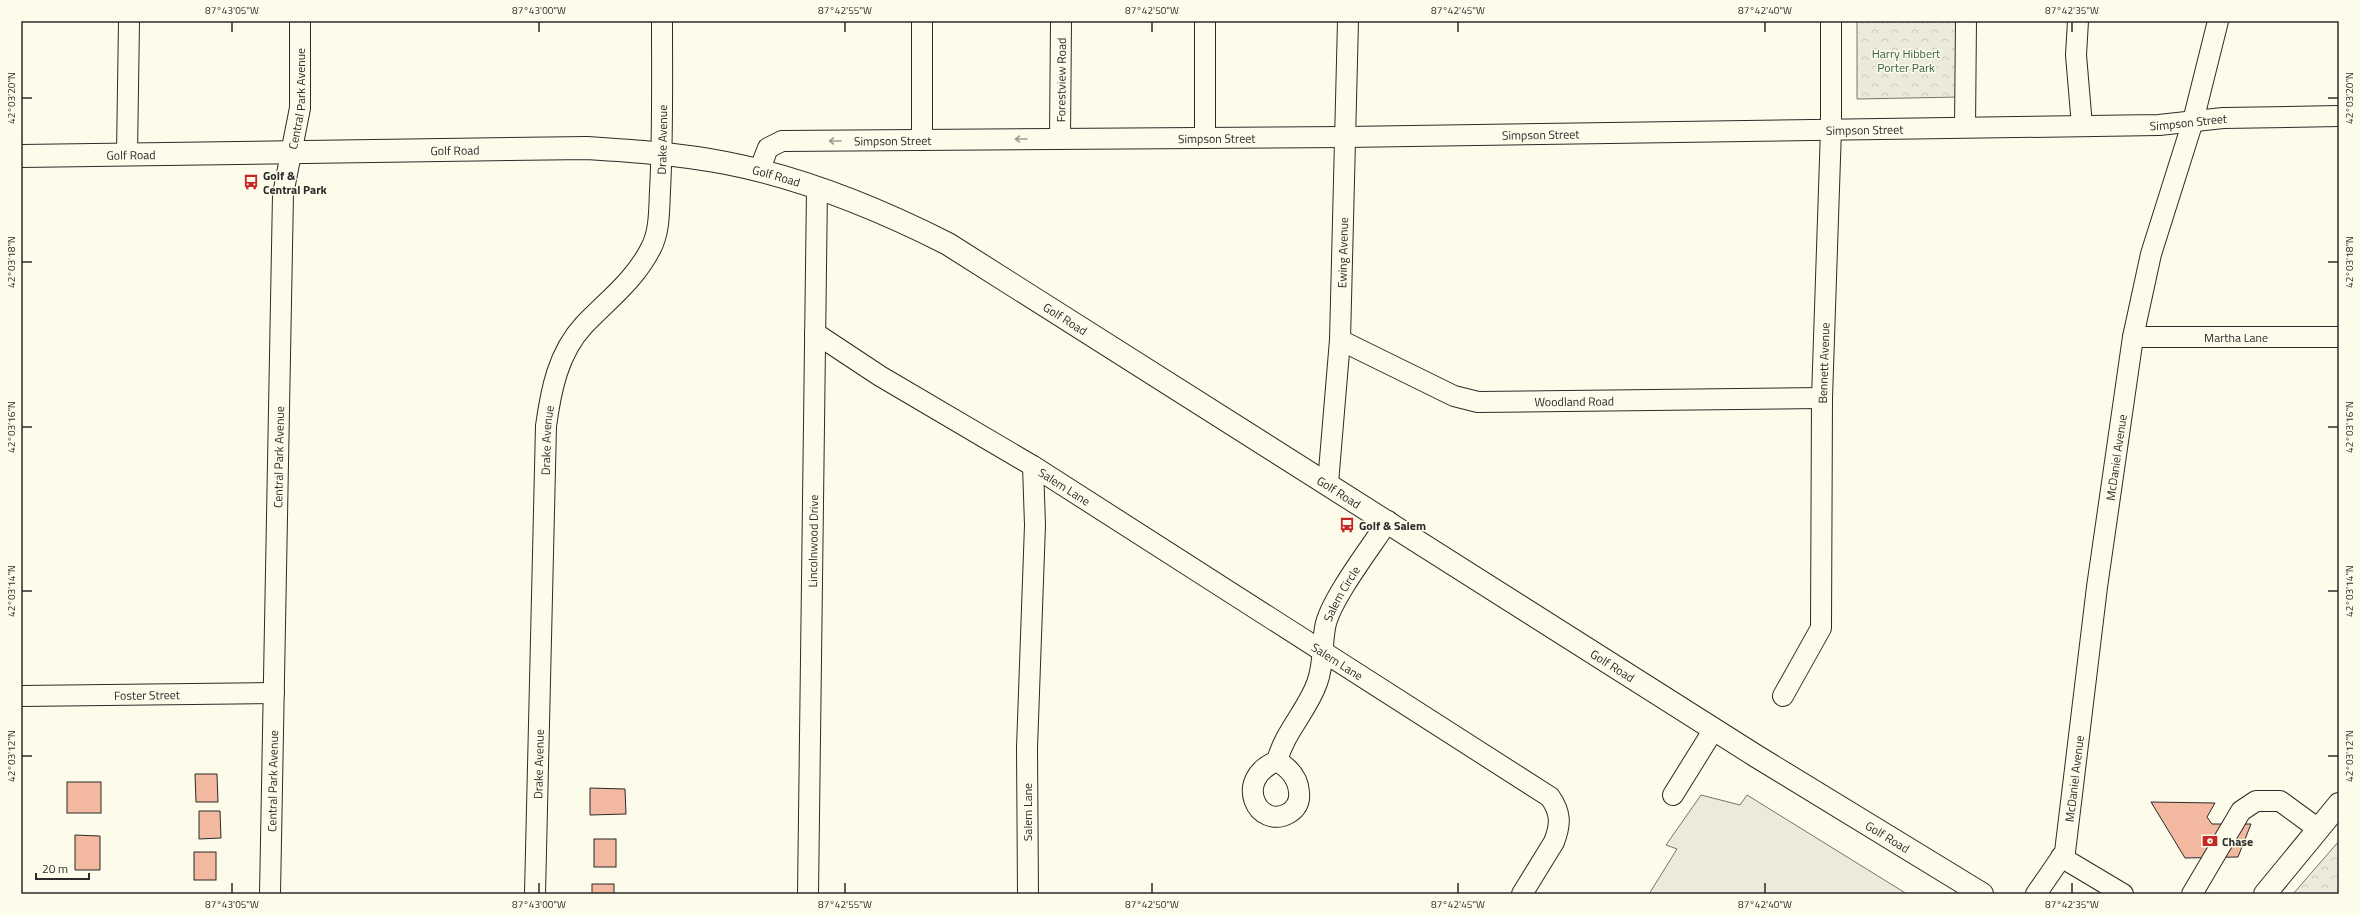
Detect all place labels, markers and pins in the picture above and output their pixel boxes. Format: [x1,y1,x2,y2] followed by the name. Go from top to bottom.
[263,166,328,199] place label: Golf & Central Park
[242,173,260,191] bus stop icon: Golf & Central Park
[1338,516,1356,534] bus stop icon: Golf & Salem
[1359,516,1426,535] place label: Golf & Salem
[2201,832,2219,850] bank icon: Chase
[2222,832,2253,851] place label: Chase

